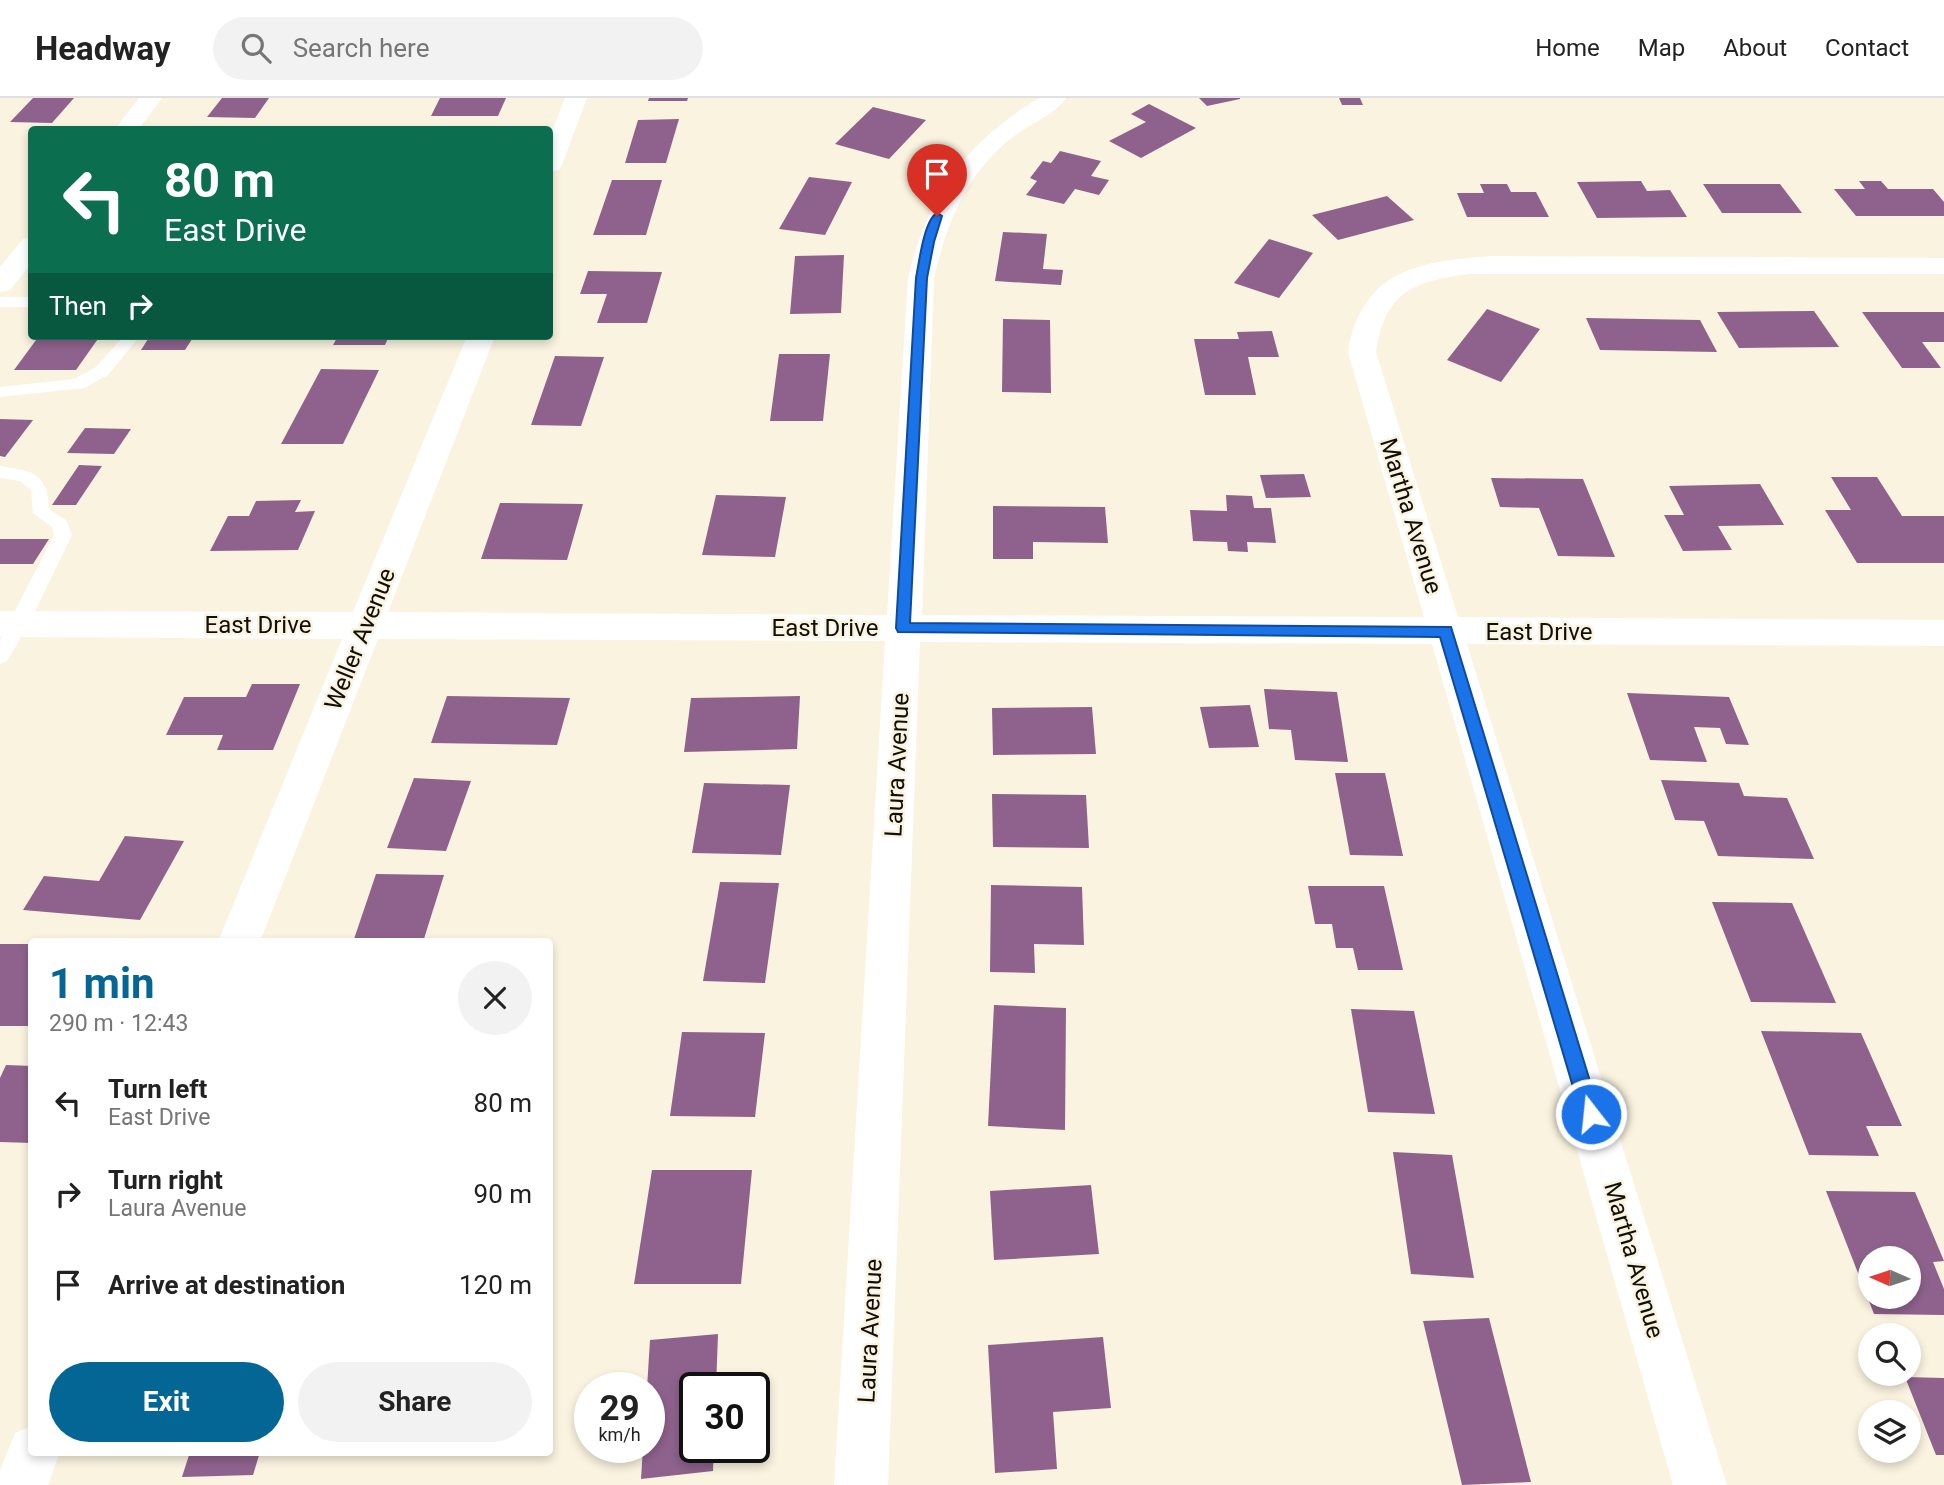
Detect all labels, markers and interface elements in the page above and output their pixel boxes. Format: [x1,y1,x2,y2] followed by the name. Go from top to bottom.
[213,17,703,80] search box
[35,29,171,68] text: Headway
[237,29,275,67] icon: search
[293,33,429,63] text: Search here
[1535,34,1600,62] text: Home
[1638,34,1685,62] text: Map
[1723,34,1787,62] text: About
[1825,34,1909,62] text: Contact
[907,144,967,216] pin
[164,152,275,209] text: 80 m
[49,154,140,245] icon: left
[918,155,956,193] icon: arrive
[164,211,306,249] text: East Drive
[121,287,159,325] icon: right
[49,291,107,321] text: Then
[1374,435,1448,597] street label: Martha Avenue
[319,564,401,714] street label: Weller Avenue
[205,611,311,639] street label: East Drive
[772,614,878,642] street label: East Drive
[1486,618,1592,646] street label: East Drive
[879,692,915,838] street label: Laura Avenue
[49,959,155,1008] text: 1 min
[458,961,532,1035] button: close
[49,1010,188,1037] text: 290 m · 12:43
[108,1074,207,1104] text: Turn left
[1554,1077,1628,1151] position arrow
[49,1084,87,1122] icon: left
[474,1088,532,1118] text: 80 m
[108,1104,210,1131] text: East Drive
[108,1165,223,1195] text: Turn right
[49,1175,87,1213] icon: right
[474,1179,532,1209] text: 90 m
[1598,1179,1670,1341] street label: Martha Avenue
[108,1195,246,1222] text: Laura Avenue
[1858,1246,1922,1309] north arrow
[1858,1246,1921,1463] map controls
[852,1258,888,1404] street label: Laura Avenue
[49,1266,87,1304] icon: arrive
[108,1270,345,1300] text: Arrive at destination
[459,1270,532,1300] text: 120 m
[1858,1323,1921,1386] button: search
[49,1362,284,1442] button: Exit
[298,1362,532,1442] button: Share
[679,1372,770,1463] speed limit sign: 30
[599,1388,640,1429] text: 29
[1858,1400,1921,1463] button: layers
[598,1424,641,1445] text: km/h

